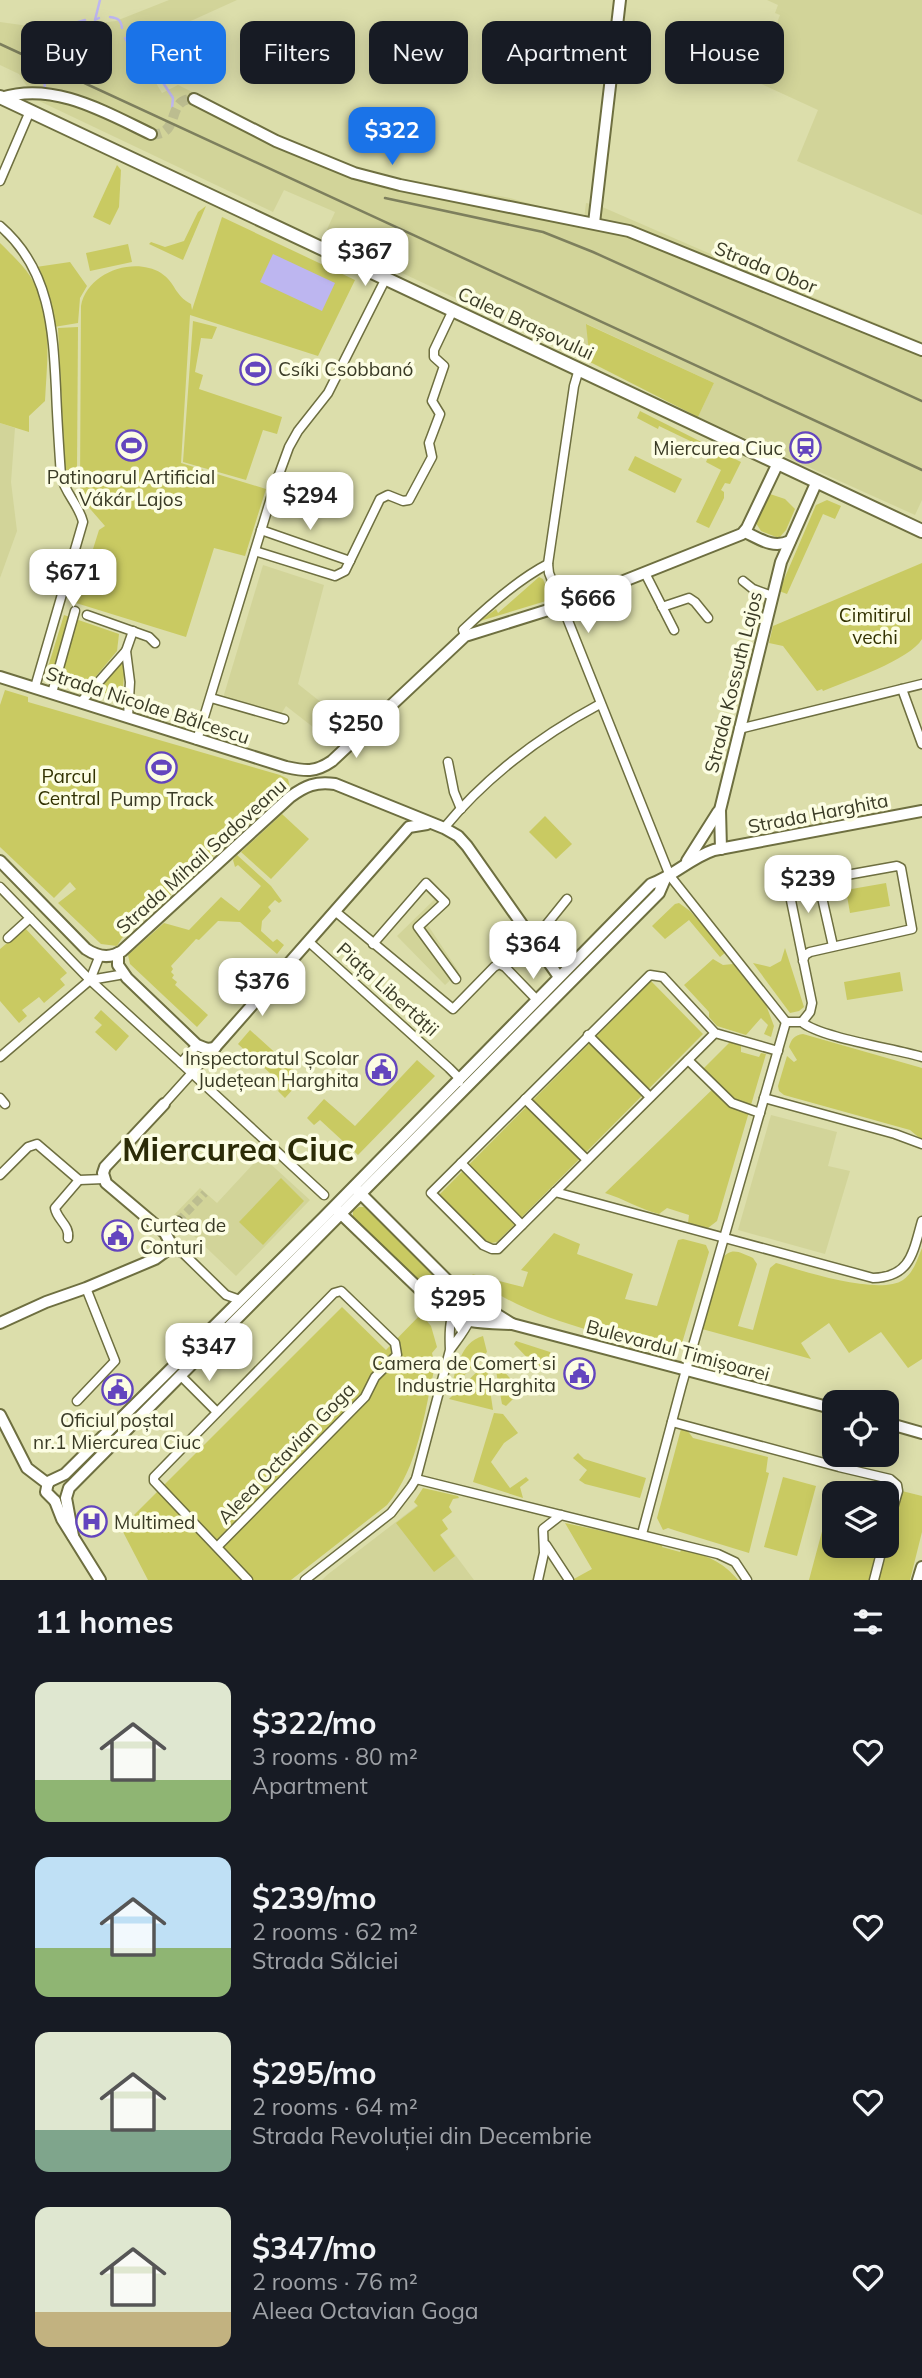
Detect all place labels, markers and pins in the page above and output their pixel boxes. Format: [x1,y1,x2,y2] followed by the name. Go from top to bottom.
[351,108,433,167] pin: $322
[324,229,406,288] pin: $367
[238,352,272,386] sports icon: Csíki Csobbanó
[278,357,413,381] place label: Csíki Csobbanó
[114,429,148,463] sports icon: Patinoarul Artificial Vákár Lajos
[789,431,823,465] station icon: Miercurea Ciuc
[653,436,783,460] place label: Miercurea Ciuc
[47,465,215,511] place label: Patinoarul Artificial Vákár Lajos
[269,472,351,532] pin: $294
[32,550,114,609] pin: $671
[547,576,629,635] pin: $666
[315,700,397,760] pin: $250
[145,751,179,785] sports icon: Pump Track
[110,787,214,811] place label: Pump Track
[767,856,849,915] pin: $239
[492,922,574,981] pin: $364
[221,958,303,1018] pin: $376
[185,1046,359,1093] place label: Inspectoratul Școlar Județean Harghita
[365,1052,399,1086] public building icon: Inspectoratul Școlar Județean Harghita
[140,1213,226,1259] place label: Curtea de Conturi
[100,1219,134,1253] public building icon: Curtea de Conturi
[417,1276,499,1335] pin: $295
[168,1324,250,1383] pin: $347
[372,1351,556,1397] place label: Camera de Comert si Industrie Harghita
[562,1357,596,1391] public building icon: Camera de Comert si Industrie Harghita
[100,1372,134,1406] public building icon: Oficiul poștal nr.1 Miercurea Ciuc
[33,1408,201,1454] place label: Oficiul poștal nr.1 Miercurea Ciuc
[74,1505,108,1539] hospital icon: Multimed
[114,1510,195,1534] place label: Multimed

